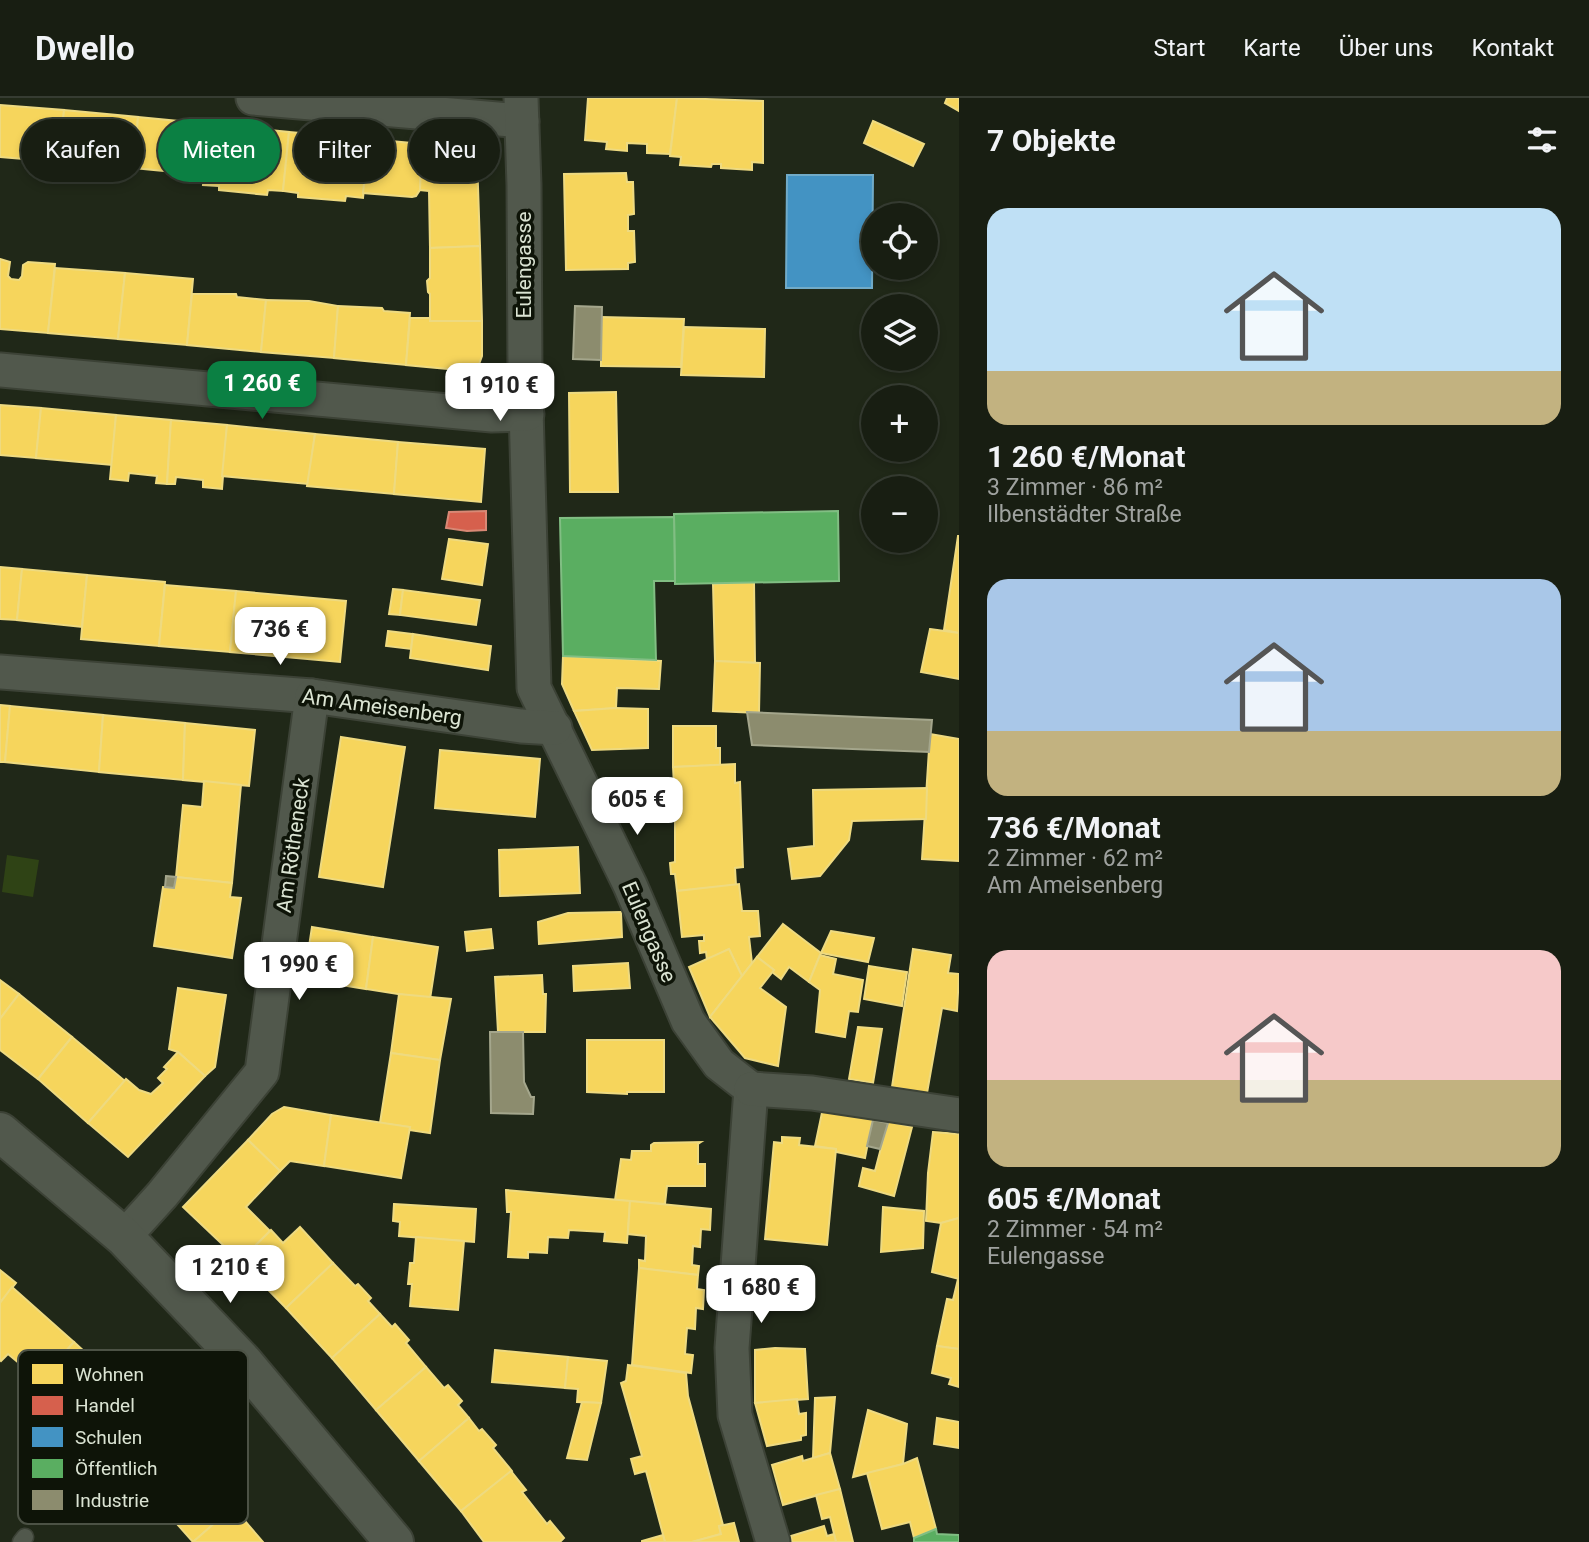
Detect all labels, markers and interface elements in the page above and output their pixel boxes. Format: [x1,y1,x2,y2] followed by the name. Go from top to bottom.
[35,29,135,68] text: Dwello
[1154,34,1205,62] text: Start
[1243,34,1301,62] text: Karte
[1339,34,1433,62] text: Über uns
[1471,34,1554,62] text: Kontakt
[21,119,144,182] chip: Kaufen
[158,119,280,182] chip: Mieten
[294,119,395,182] chip: Filter
[409,119,500,182] chip: Neu
[1523,121,1561,159] icon: filters
[987,123,1116,158] text: 7 Objekte
[861,203,938,553] map controls
[861,203,938,280] button: locate
[512,211,536,319] street label: Eulengasse
[1211,253,1337,379] icon: home
[861,294,938,371] button: layers
[197,362,327,421] pin: 1 260 €
[435,364,565,423] pin: 1 910 €
[223,370,301,397] text: 1 260 €
[461,372,539,399] text: 1 910 €
[861,385,938,462] button: +
[987,439,1185,474] text: 1 260 €/Monat
[987,474,1163,501] text: 3 Zimmer · 86 m²
[861,476,938,553] button: −
[987,501,1182,528] text: Ilbenstädter Straße
[231,608,329,667] pin: 736 €
[251,616,309,643] text: 736 €
[1211,624,1337,750] icon: home
[301,684,463,730] street label: Am Ameisenberg
[272,776,314,914] street label: Am Rötheneck
[588,778,686,837] pin: 605 €
[608,786,666,813] text: 605 €
[987,810,1161,845] text: 736 €/Monat
[987,845,1163,872] text: 2 Zimmer · 62 m²
[987,872,1163,899] text: Am Ameisenberg
[617,878,681,986] street label: Eulengasse
[234,942,364,1002] pin: 1 990 €
[260,951,338,978] text: 1 990 €
[1211,995,1337,1121] icon: home
[987,1181,1161,1216] text: 605 €/Monat
[987,1216,1163,1243] text: 2 Zimmer · 54 m²
[987,1243,1104,1270] text: Eulengasse
[165,1246,295,1305] pin: 1 210 €
[191,1254,269,1281] text: 1 210 €
[696,1266,826,1325] pin: 1 680 €
[722,1274,800,1301] text: 1 680 €
[18,1350,248,1524] legend
[75,1363,144,1386] text: Wohnen
[75,1394,135,1417] text: Handel
[75,1426,142,1449] text: Schulen
[75,1457,158,1480] text: Öffentlich
[75,1489,149,1512] text: Industrie

